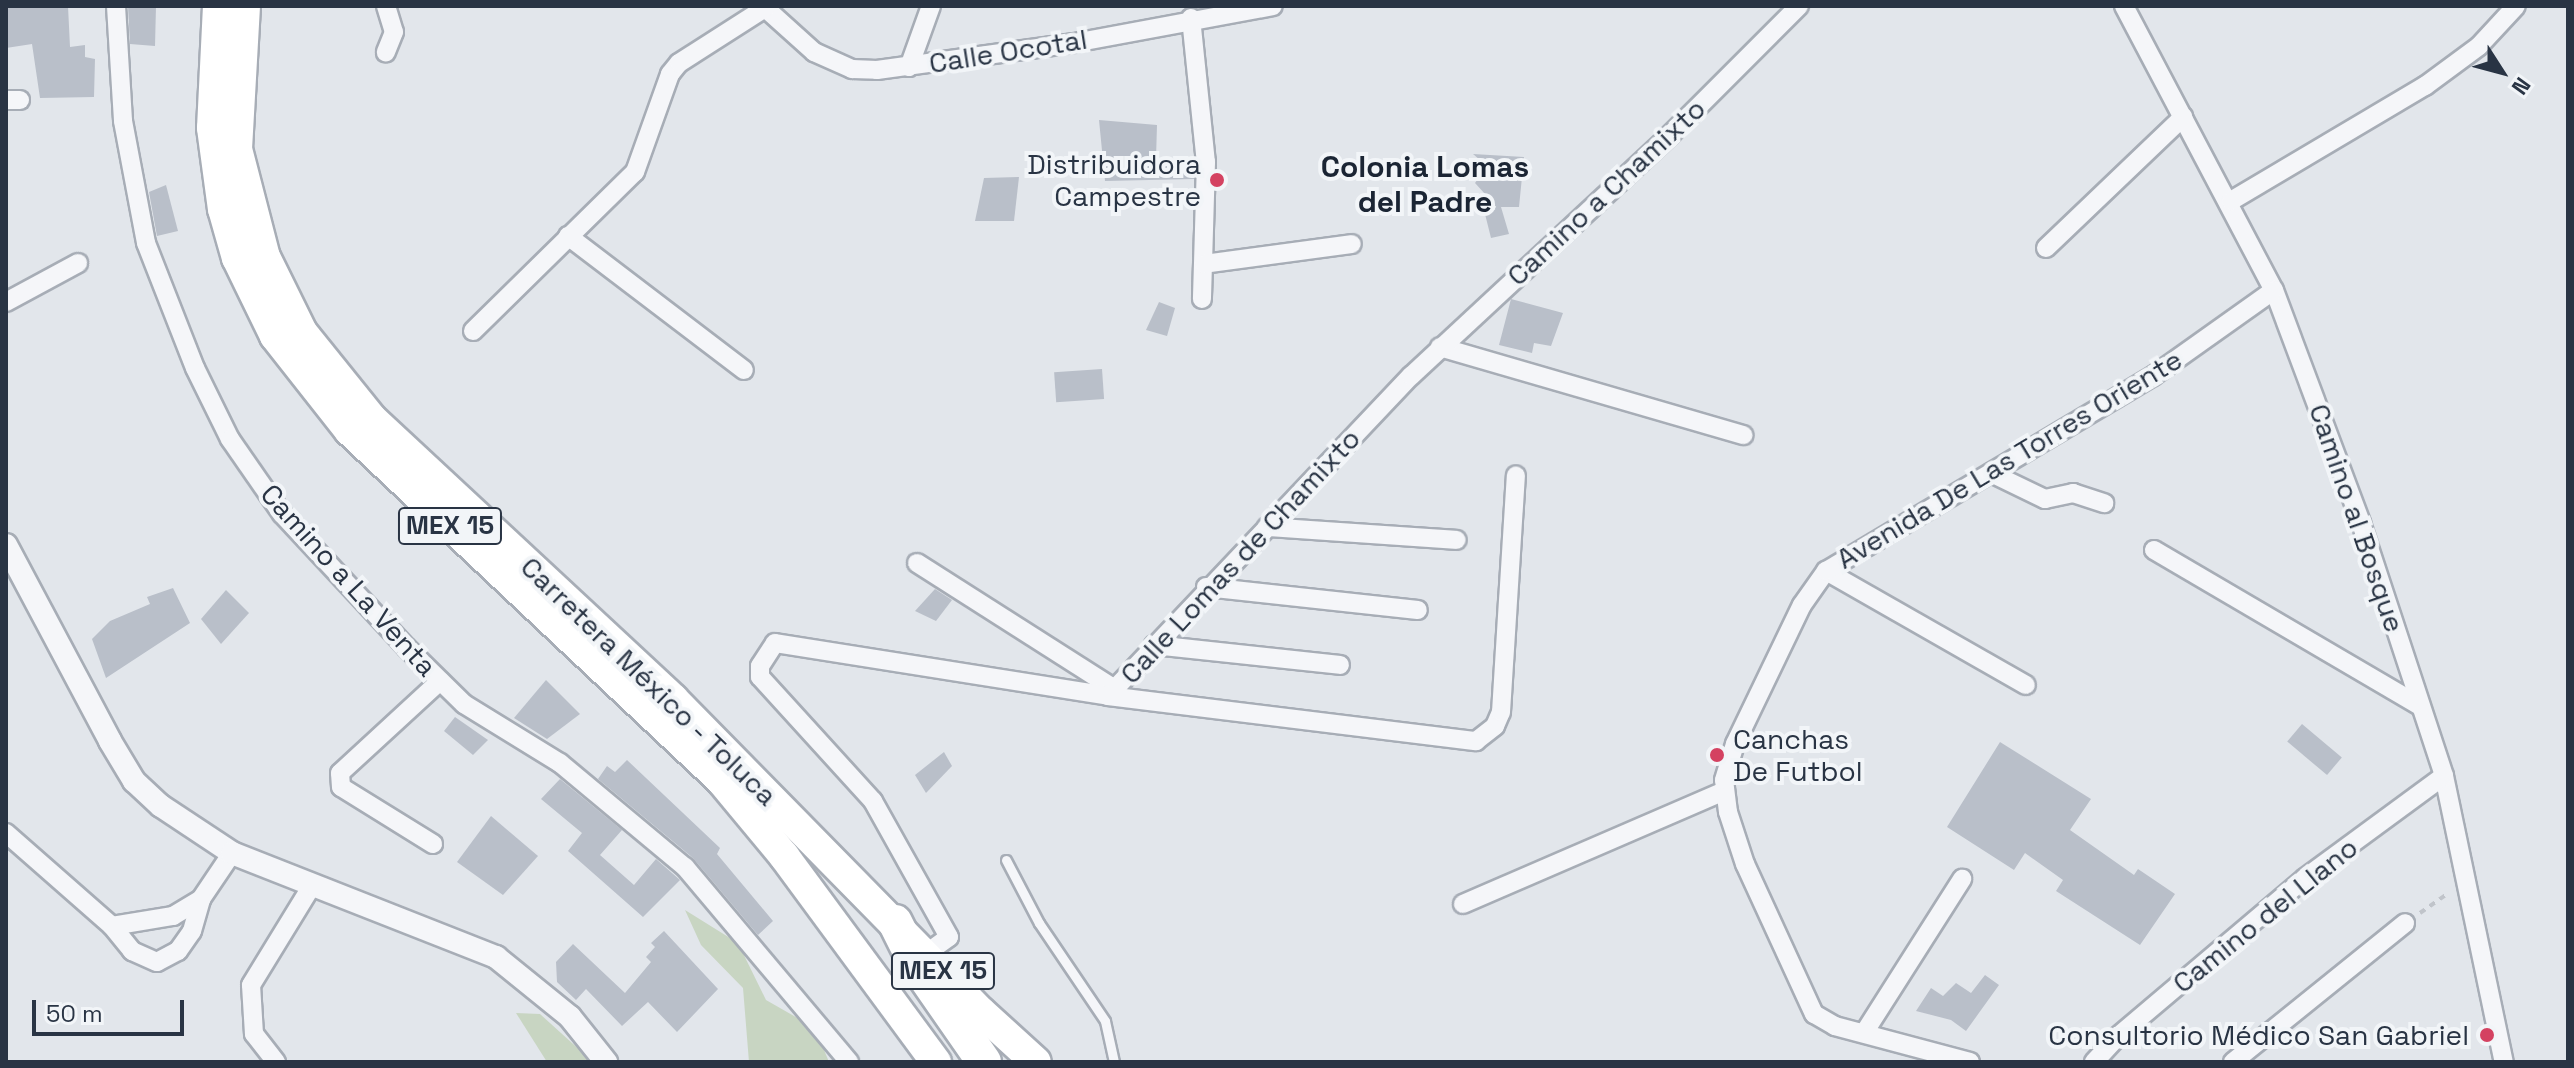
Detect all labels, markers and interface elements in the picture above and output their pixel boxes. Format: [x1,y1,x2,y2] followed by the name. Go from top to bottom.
[927,22,1089,80] street label: Calle Ocotal
[2462,32,2542,112] north arrow
[2506,72,2537,100] text: N
[1500,92,1712,292] street label: Camino a Chamixto
[1027,147,1201,213] place label: Distribuidora Campestre
[1321,149,1529,220] district label: Colonia Lomas del Padre
[1208,171,1226,189] marker: Distribuidora Campestre
[1830,342,2188,576] street label: Avenida De Las Torres Oriente
[2302,399,2412,637] street label: Camino al Bosque
[1113,422,1367,690] street label: Calle Lomas de Chamixto
[254,477,444,683] street label: Camino a La Venta
[396,504,504,548] road number: MEX 15
[513,549,785,813] street label: Carretera México - Toluca
[1733,722,1863,788] place label: Canchas De Futbol
[1708,746,1726,764] marker: Canchas De Futbol
[2166,830,2364,1000] street label: Camino del Llano
[889,949,997,993] road number: MEX 15
[36,984,188,1034] scale bar
[46,998,103,1029] text: 50 m
[2048,1018,2469,1052] place label: Consultorio Médico San Gabriel
[2476,1024,2498,1046] marker: Consultorio Médico San Gabriel

